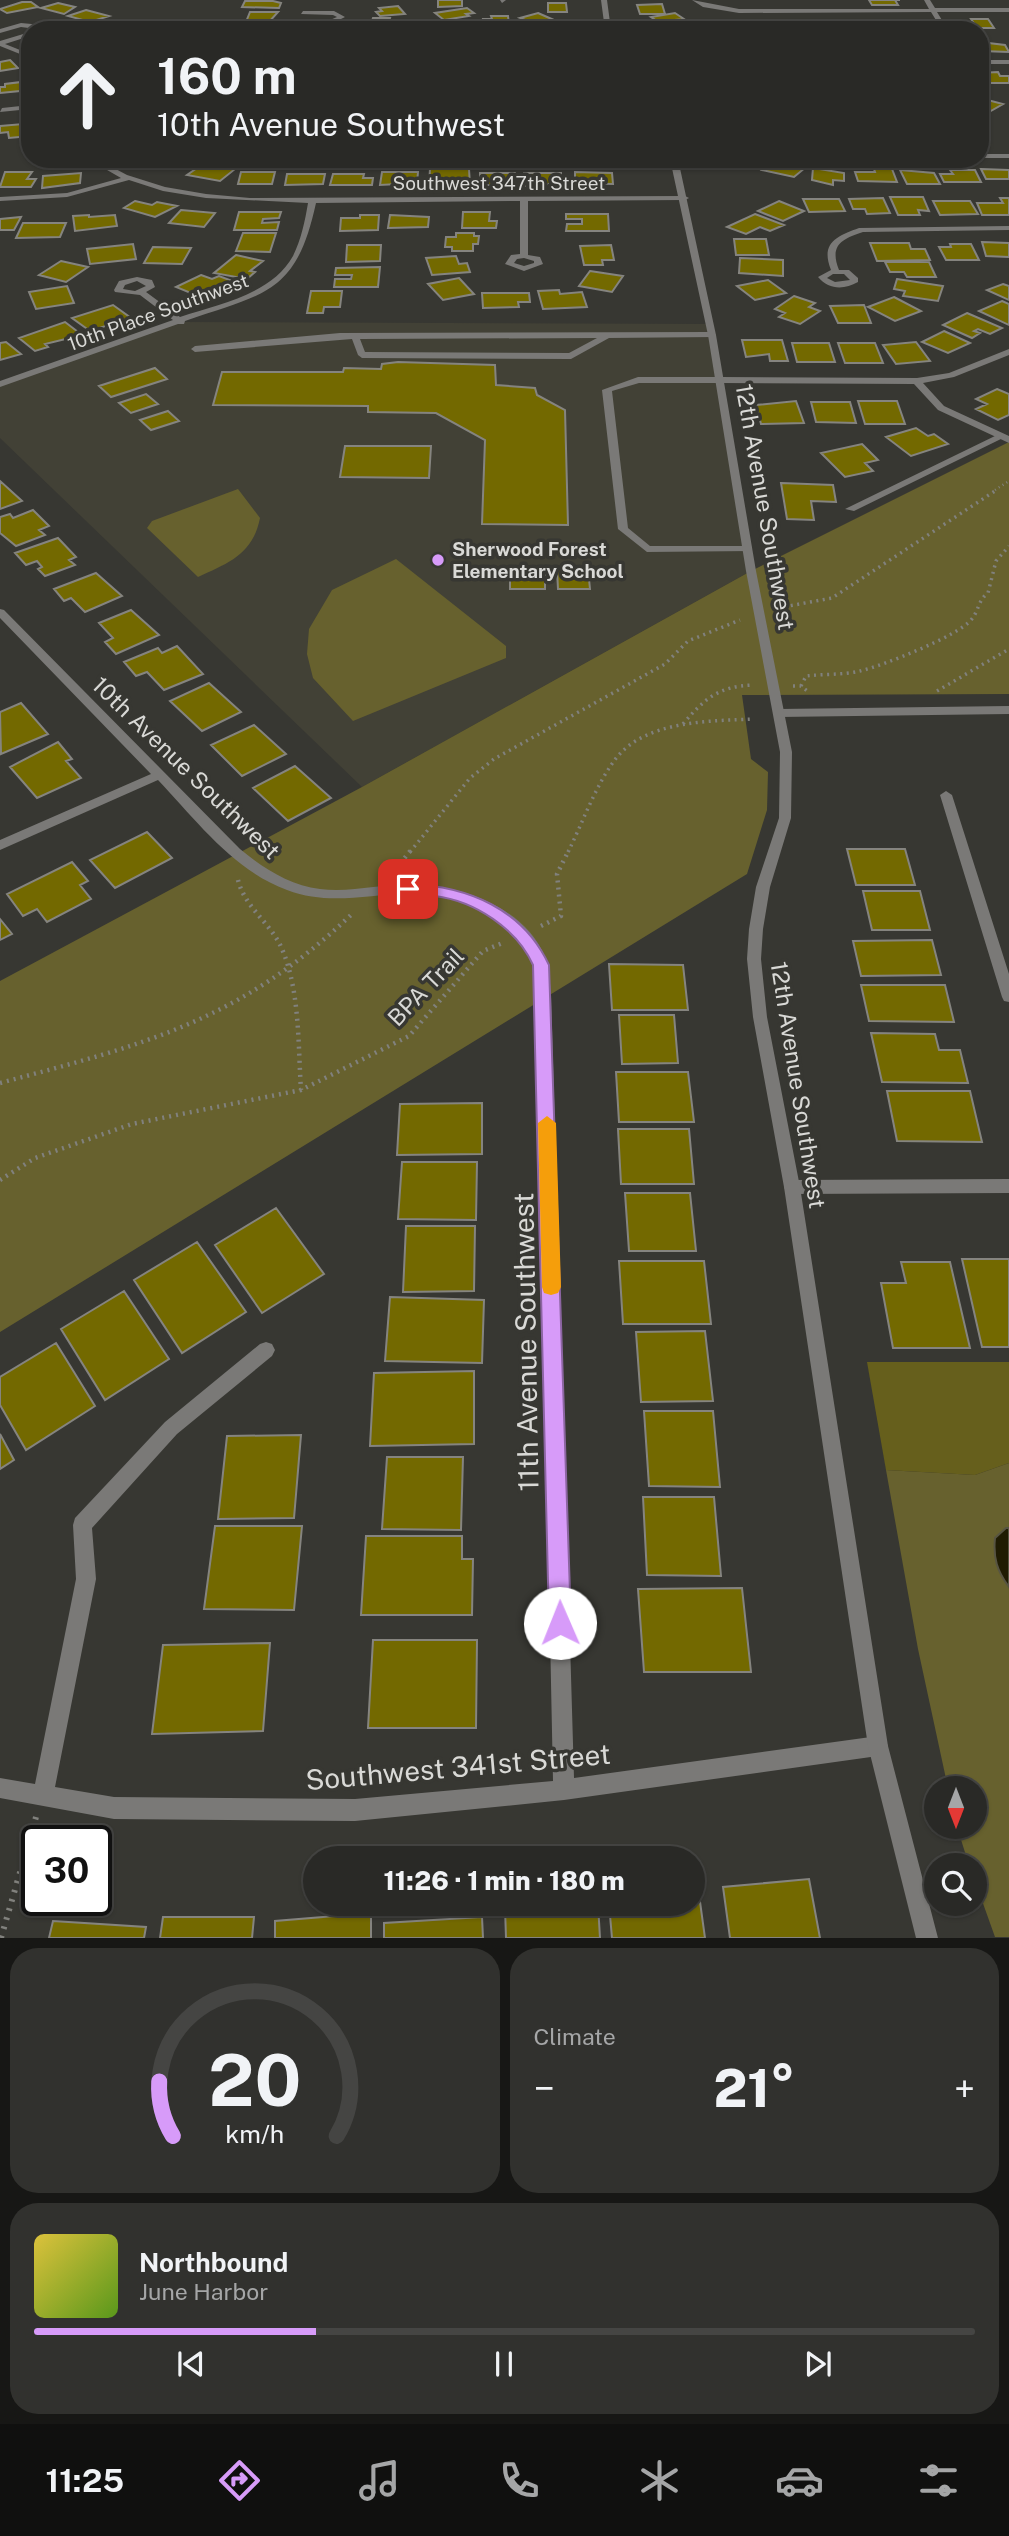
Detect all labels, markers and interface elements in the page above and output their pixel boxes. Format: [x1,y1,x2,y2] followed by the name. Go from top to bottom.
[157,47,297,105] text: 160 m
[42,49,133,140] icon: ahead
[157,106,505,143] text: 10th Avenue Southwest
[393,172,605,194] street label: Southwest 347th Street
[65,269,251,355] street label: 10th Place Southwest
[731,382,800,632] street label: 12th Avenue Southwest
[452,538,624,582] place label: Sherwood Forest Elementary School
[430,552,446,568] marker: Sherwood Forest Elementary School
[87,671,286,864] street label: 10th Avenue Southwest
[378,859,438,919] pin
[389,870,427,908] icon: arrive
[382,942,469,1031] street label: BPA Trail
[766,959,831,1210] street label: 12th Avenue Southwest
[506,1192,545,1492] street label: 11th Avenue Southwest
[523,1586,597,1660] position arrow
[304,1737,612,1796] street label: Southwest 341st Street
[924,1776,987,1839] north arrow
[924,1776,987,1916] map controls
[21,1825,112,1916] speed limit sign: 30
[924,1853,987,1916] button: search
[383,1865,625,1896] text: 11:26 · 1 min · 180 m
[534,2023,616,2050] text: Climate
[208,2038,301,2123] text: 20
[713,2058,795,2119] text: 21°
[534,2066,555,2111] text: −
[954,2066,975,2111] text: +
[225,2119,284,2149] text: km/h
[139,2247,288,2278] text: Northbound
[139,2278,268,2305] text: June Harbor
[172,2345,210,2383] icon: previous
[485,2345,523,2383] icon: pause
[799,2345,837,2383] icon: next
[215,2456,264,2505] icon: directions
[355,2456,404,2505] icon: music
[495,2456,544,2505] icon: phone
[635,2456,684,2505] icon: climate
[775,2456,824,2505] icon: car
[914,2456,963,2505] icon: filters
[45,2462,124,2499] text: 11:25

